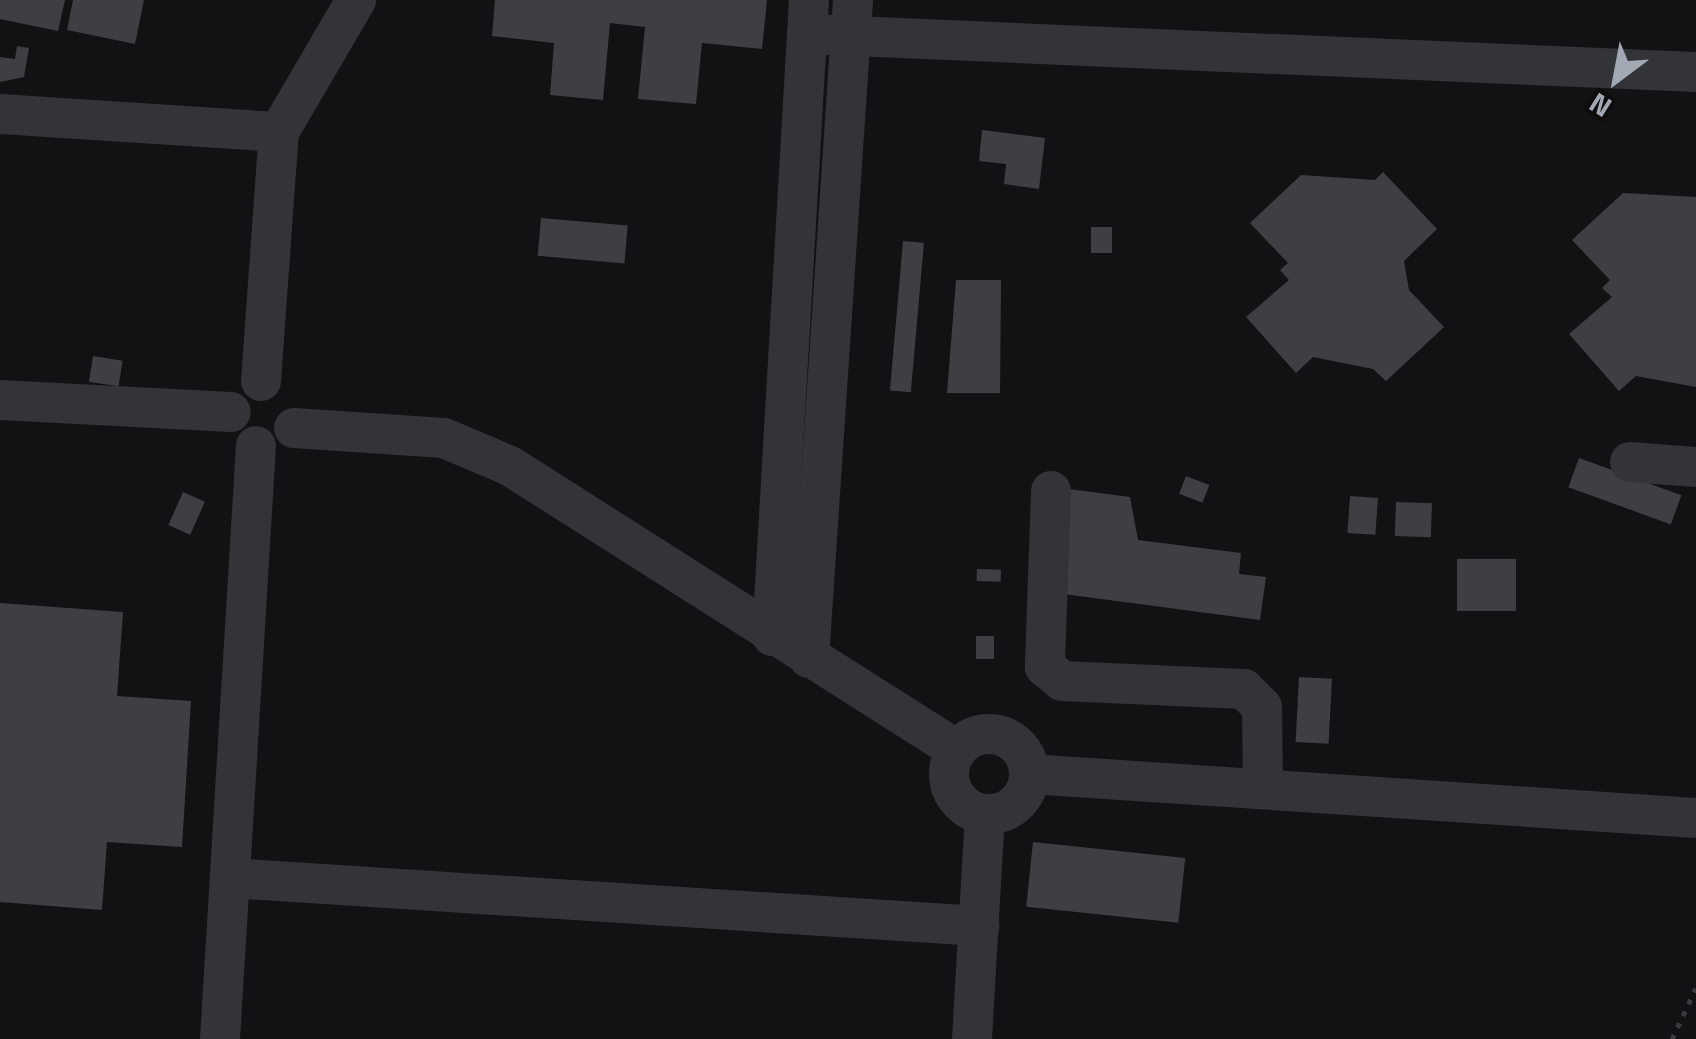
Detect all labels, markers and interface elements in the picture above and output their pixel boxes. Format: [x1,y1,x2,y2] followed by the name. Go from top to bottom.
[1566,30,1666,130] north arrow
[1580,82,1619,129] text: N

